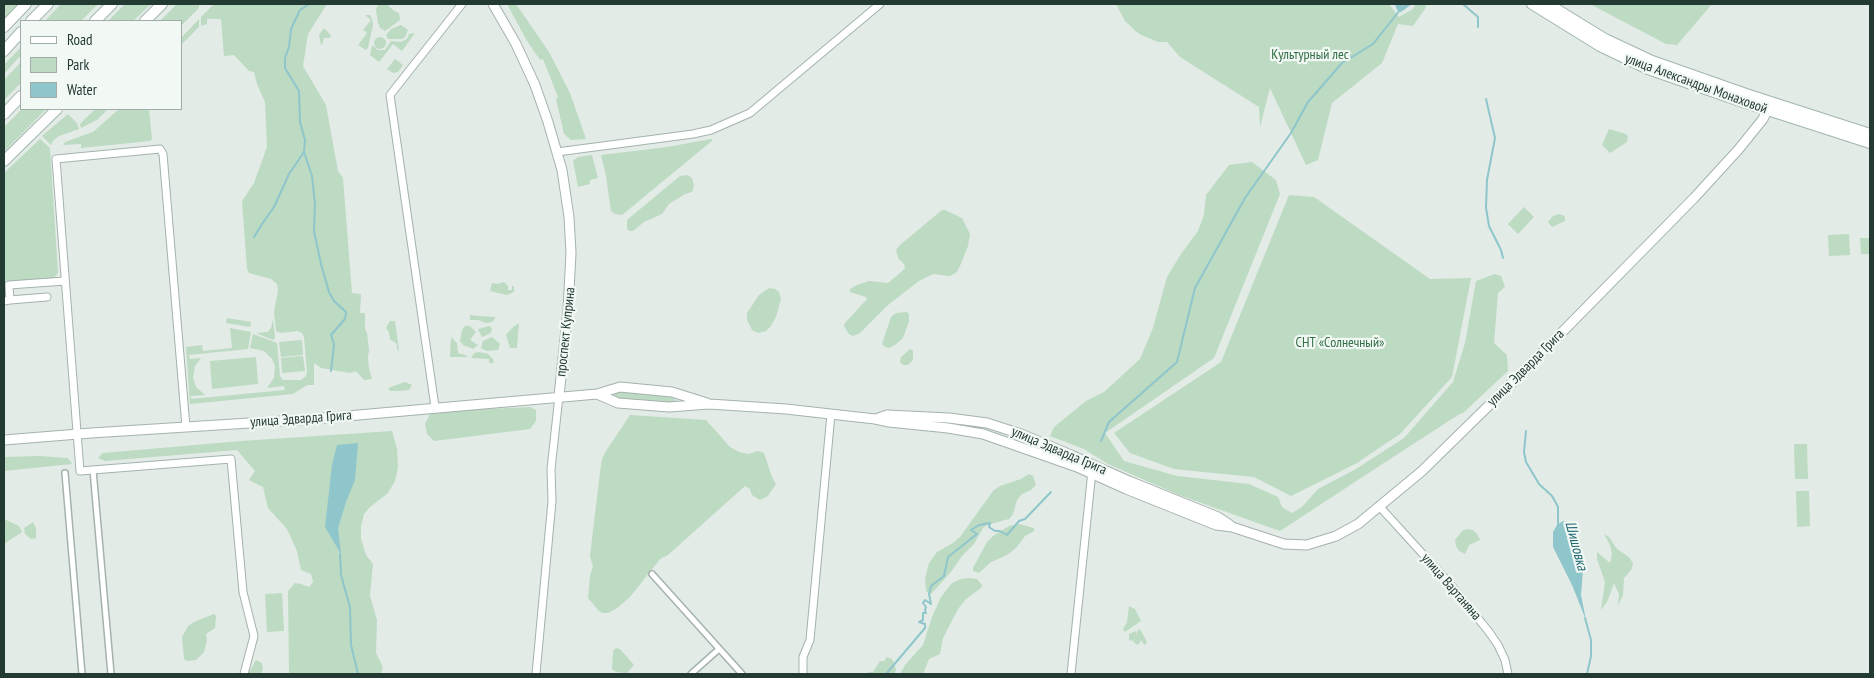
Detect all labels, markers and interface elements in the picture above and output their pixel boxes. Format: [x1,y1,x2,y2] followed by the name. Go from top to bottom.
[20,20,182,110] legend
[67,30,93,49] text: Road
[1271,47,1349,63] park label: Культурный лес
[1622,50,1770,118] street label: улица Александры Монаховой
[67,55,89,74] text: Park
[67,80,97,99] text: Water
[553,286,579,378] street label: проспект Куприна
[1484,326,1568,410] street label: улица Эдварда Грига
[1296,335,1384,351] park label: СНТ «Солнечный»
[250,407,352,431] street label: улица Эдварда Грига
[1009,423,1109,479] street label: улица Эдварда Грига
[1561,519,1591,573] water label: Шишовка
[1417,550,1485,624] street label: улица Вартаняна

